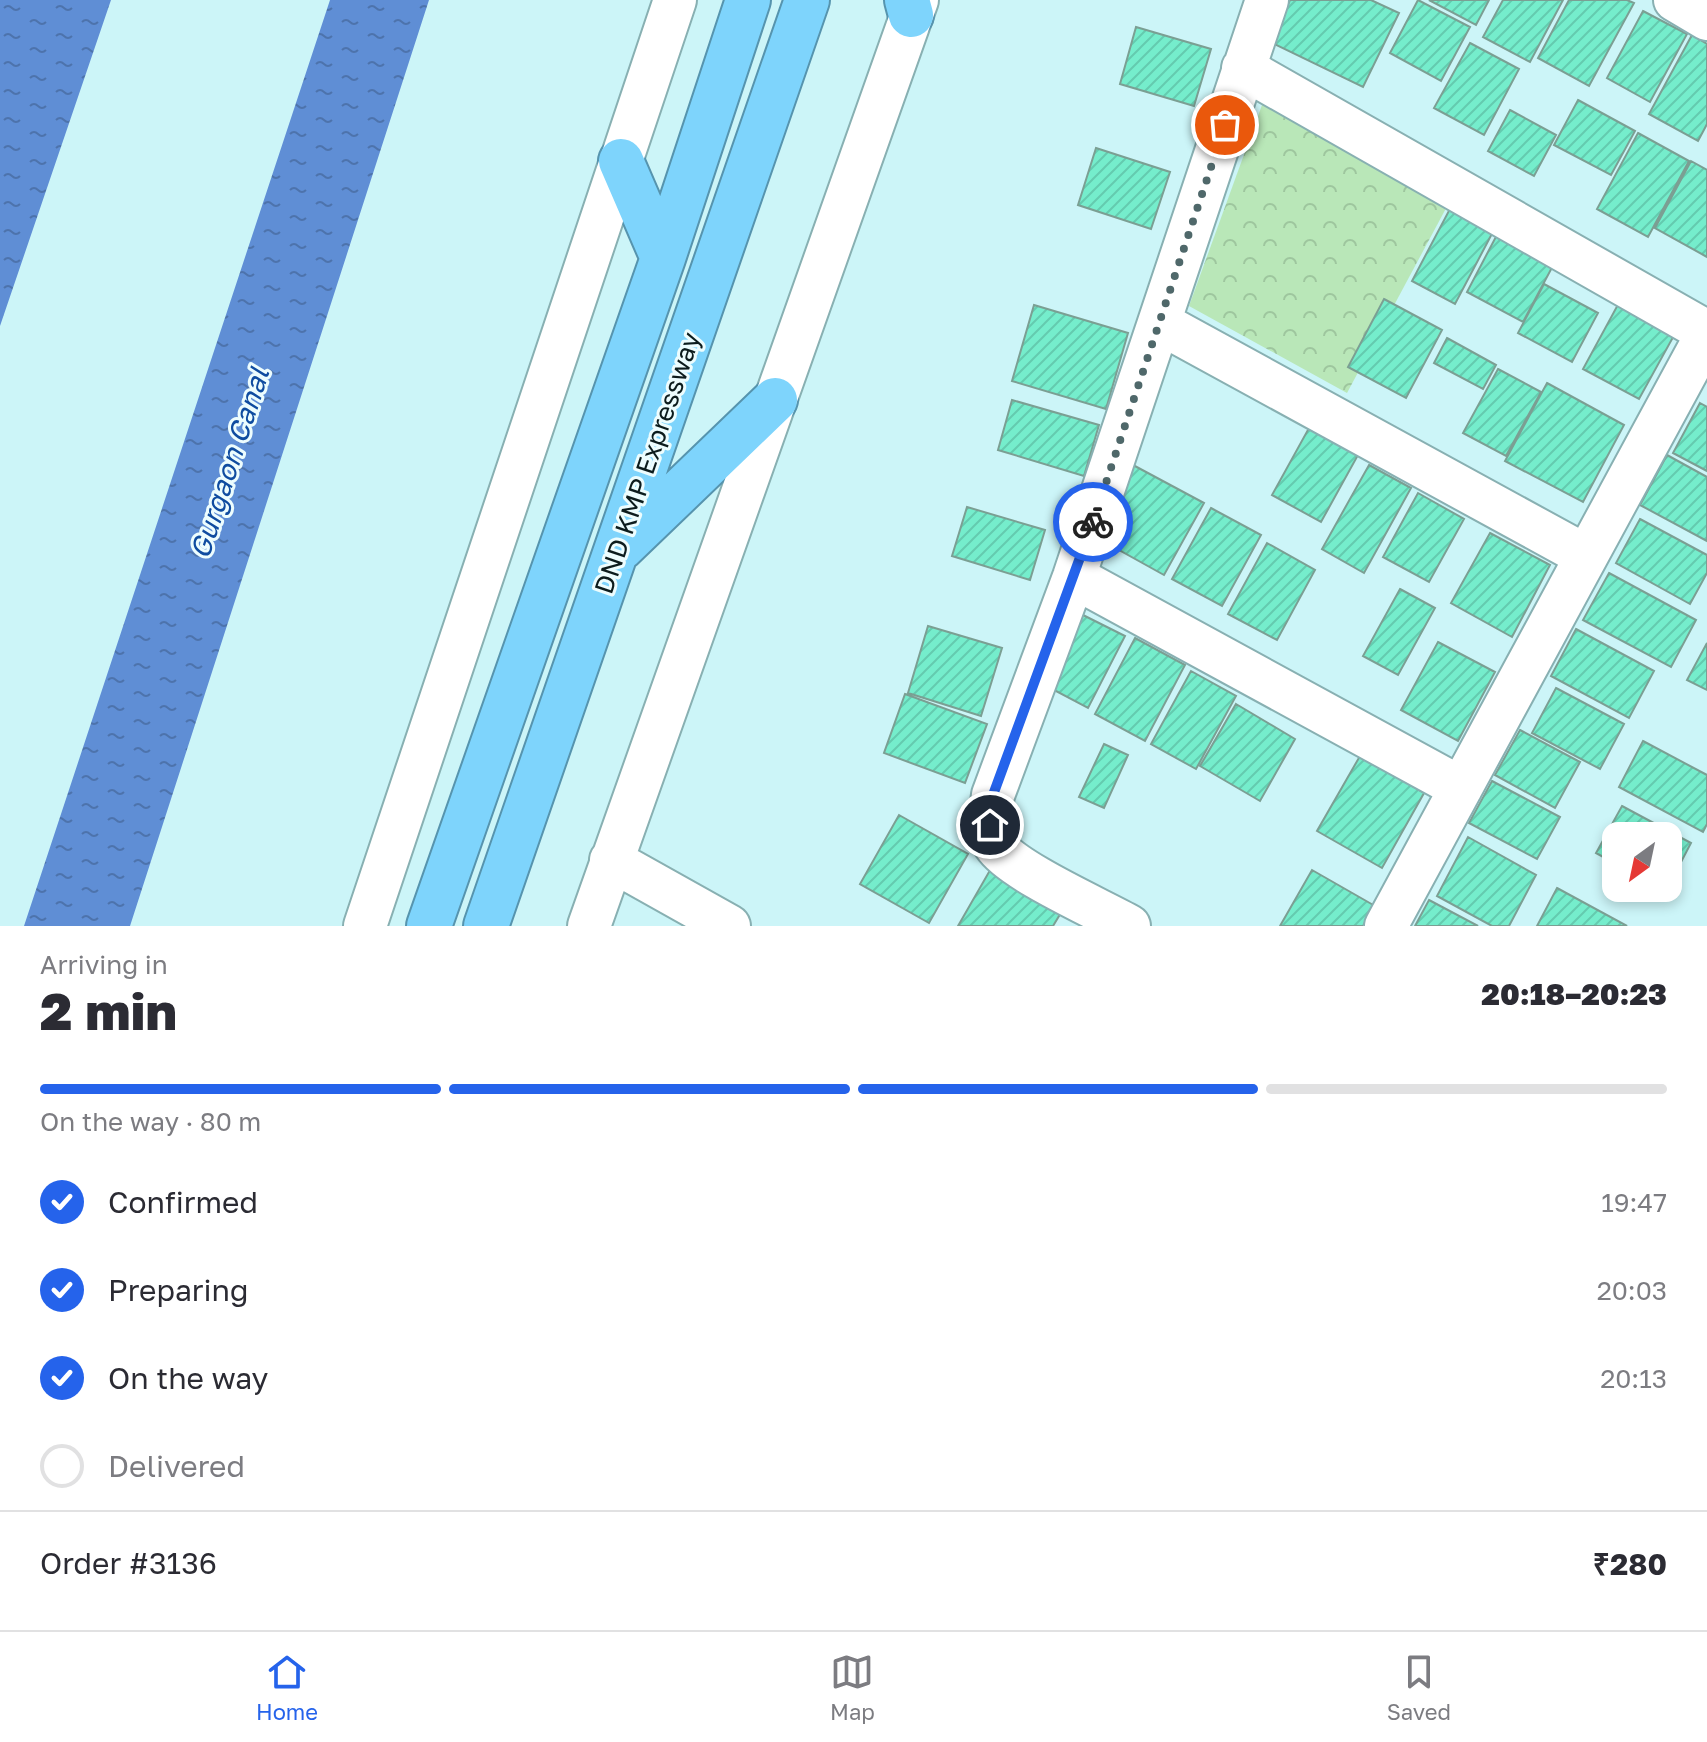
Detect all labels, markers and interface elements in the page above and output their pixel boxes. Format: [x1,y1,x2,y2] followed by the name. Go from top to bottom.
[1191,91,1259,159] pin
[1203,103,1247,147] icon: bag
[588,328,706,598] street label: DND KMP Expressway
[183,363,276,562] water label: Gurgaon Canal
[1053,482,1133,562] courier
[1071,500,1115,544] icon: bike
[956,791,1024,859] pin
[968,803,1012,847] icon: home
[1602,822,1682,902] north arrow
[1602,822,1682,902] map controls
[40,949,168,980] text: Arriving in
[1481,976,1667,1012] text: 20:18–20:23
[40,979,177,1041] text: 2 min
[40,1106,261,1137] text: On the way · 80 m
[40,1180,84,1224] icon: check
[108,1184,258,1220] text: Confirmed
[1601,1187,1667,1218] text: 19:47
[40,1268,84,1312] icon: check
[108,1272,249,1308] text: Preparing
[1597,1275,1667,1306] text: 20:03
[40,1356,84,1400] icon: check
[108,1360,268,1396] text: On the way
[1600,1363,1667,1394] text: 20:13
[108,1448,245,1484] text: Delivered
[40,1545,217,1581] text: Order #3136
[1593,1546,1667,1582] text: ₹280
[256,1650,318,1725] tab: Home
[830,1650,875,1725] tab: Map
[1387,1650,1451,1725] tab: Saved

